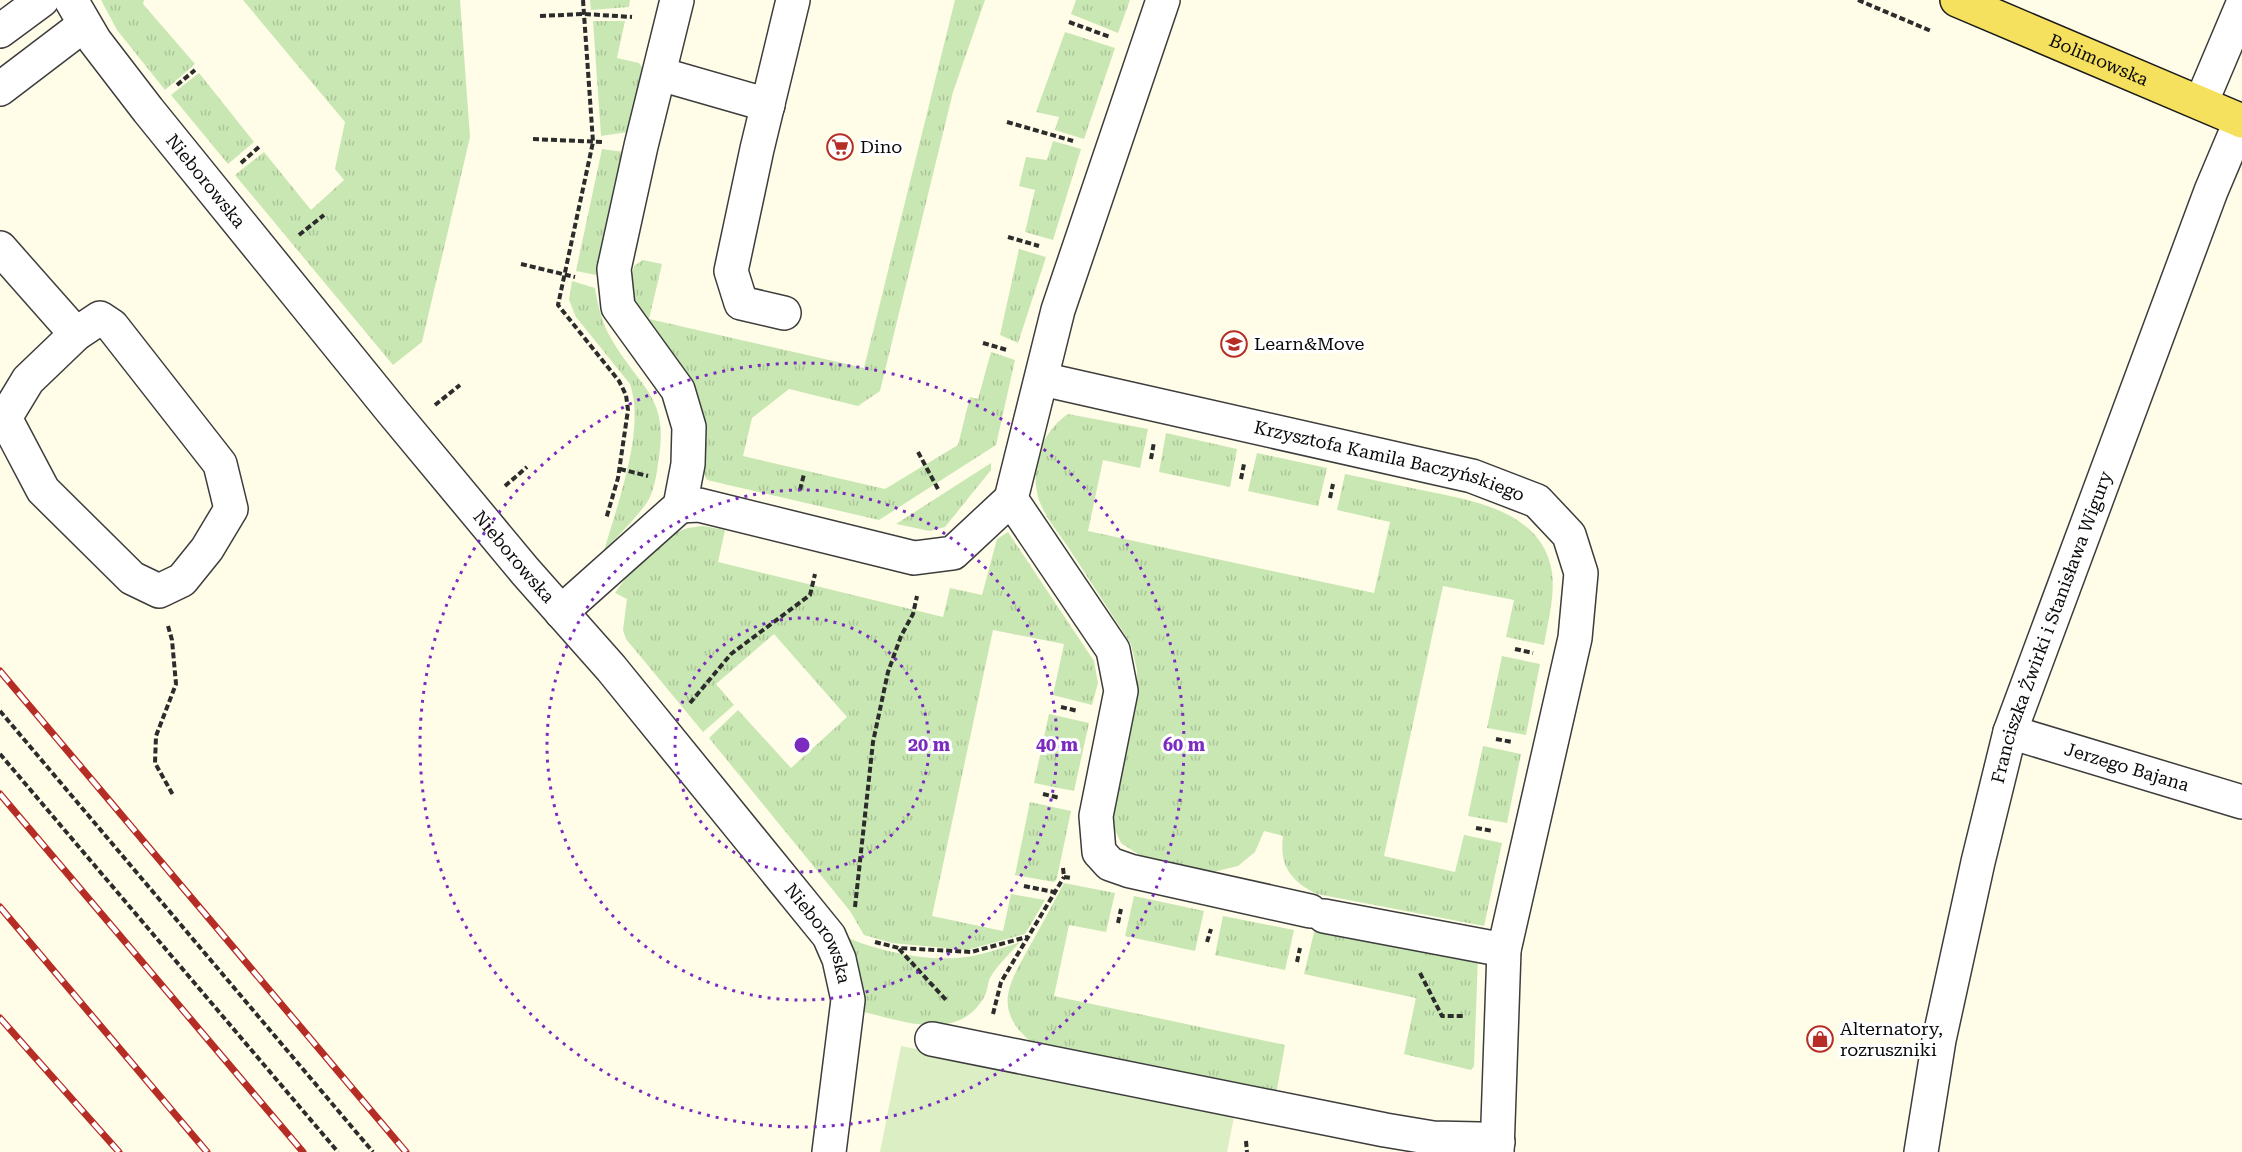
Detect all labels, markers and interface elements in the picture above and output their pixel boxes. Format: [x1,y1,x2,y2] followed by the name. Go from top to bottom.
[2046,29,2152,90] street label: Bolimowska
[162,130,250,232] street label: Nieborowska
[825,132,855,162] supermarket icon: Dino
[860,136,902,157] place label: Dino
[1219,329,1249,359] school or university icon: Learn&Move
[1254,333,1365,354] place label: Learn&Move
[1252,416,1528,505] street label: Krzysztofa Kamila Baczyńskiego
[1987,468,2116,785] street label: Franciszka Żwirki i Stanisława Wigury
[469,506,559,607] street label: Nieborowska
[908,734,951,755] text: 20 m
[1036,734,1079,755] text: 40 m
[1163,734,1206,755] text: 60 m
[792,735,812,755] centre of rings
[2062,738,2192,796] street label: Jerzego Bajana
[781,879,855,986] street label: Nieborowska
[1840,1018,1943,1060] place label: Alternatory, rozruszniki
[1805,1024,1835,1054] shop icon: Alternatory, rozruszniki

